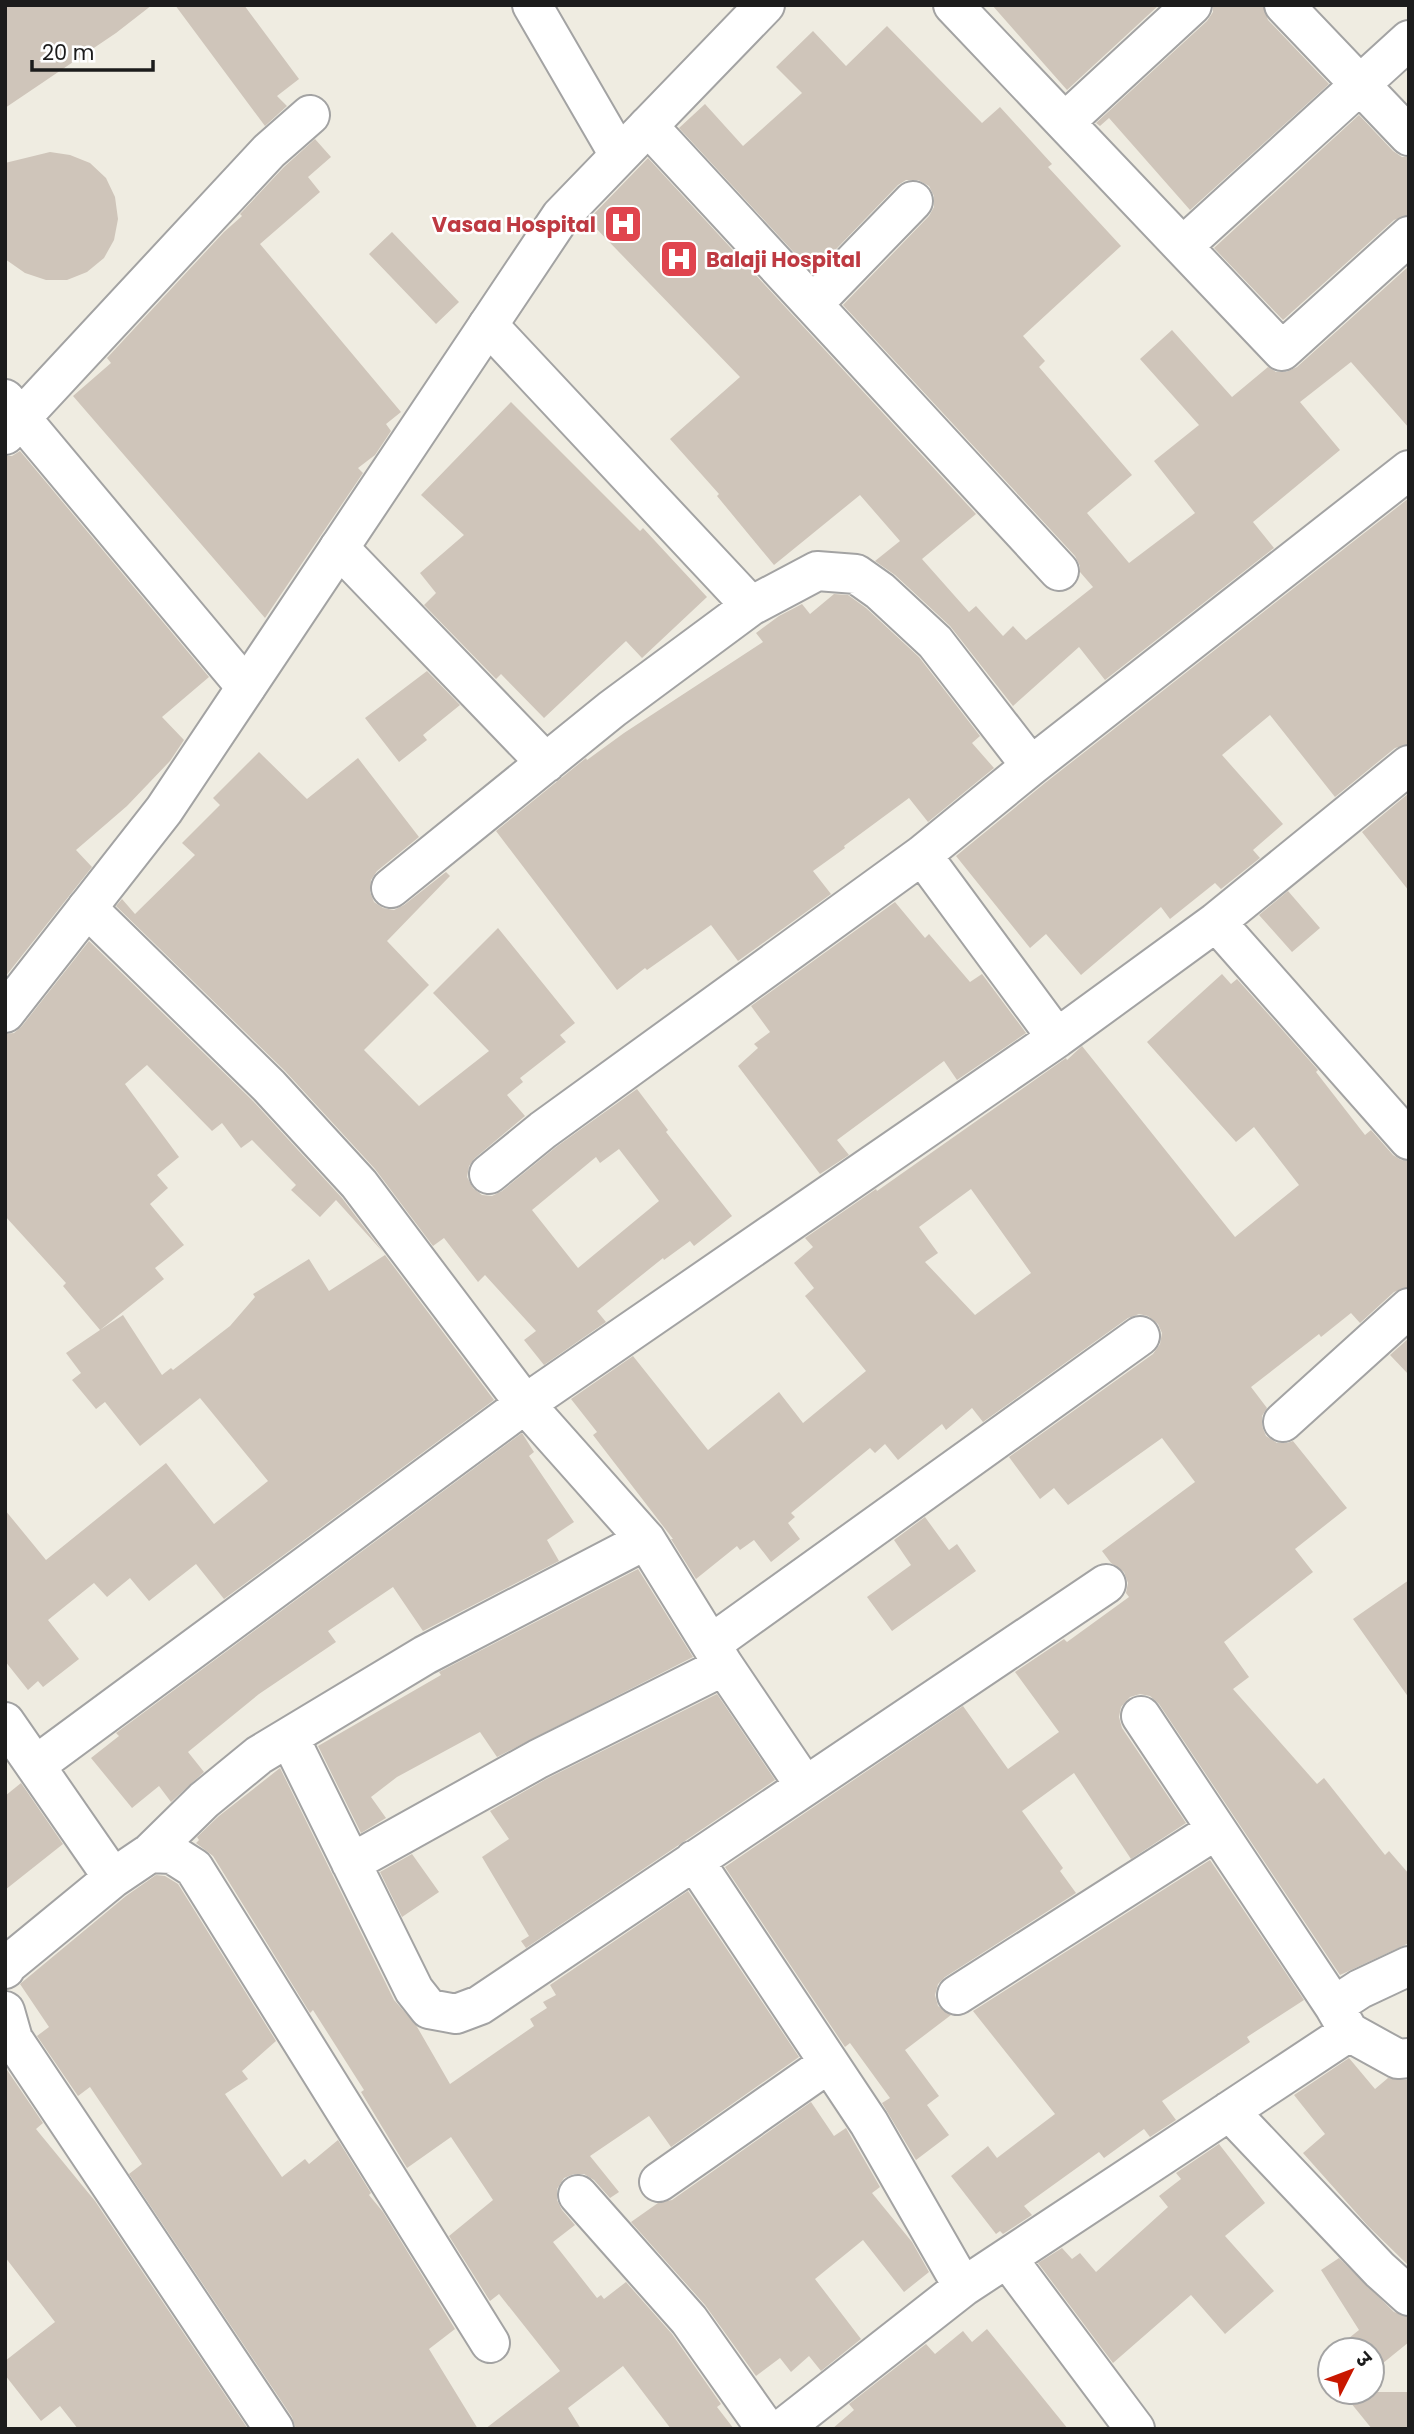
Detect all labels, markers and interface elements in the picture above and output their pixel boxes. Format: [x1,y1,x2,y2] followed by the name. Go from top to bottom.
[32,28,152,72] scale bar
[42,38,95,67] text: 20 m
[602,203,644,245] hospital icon: Vasaa Hospital
[432,210,596,239] place label: Vasaa Hospital
[658,238,700,280] hospital icon: Balaji Hospital
[706,245,861,274] place label: Balaji Hospital
[1316,2336,1386,2406] north arrow
[1349,2346,1378,2374] text: उ

